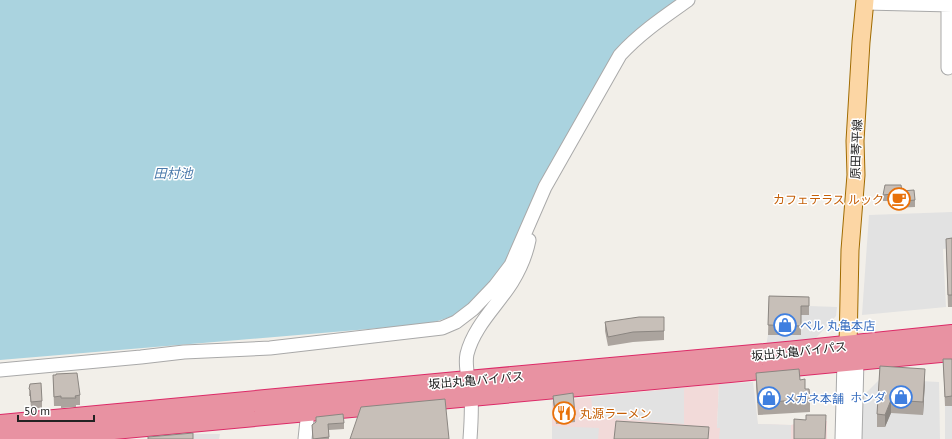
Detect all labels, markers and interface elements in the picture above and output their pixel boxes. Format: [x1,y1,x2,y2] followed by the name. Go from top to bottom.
[847,119,865,179] street label: 原田琴平線
[153,165,194,182] water label: 田村池
[886,186,912,212] cafe icon: カフェテラス ルック
[773,192,884,207] place label: カフェテラス ルック
[772,312,798,338] shop icon: ベル 丸亀本店
[800,318,875,333] place label: ベル 丸亀本店
[751,339,847,363] street label: 坂出丸亀バイパス
[428,368,524,392] street label: 坂出丸亀バイパス
[888,384,914,410] shop icon: ホンダ
[756,385,782,411] shop icon: メガネ本舗
[850,390,886,405] place label: ホンダ
[784,391,844,406] place label: メガネ本舗
[18,397,94,423] scale bar
[551,400,577,426] restaurant icon: 丸源ラーメン
[24,403,50,418] text: 50 m
[580,406,652,421] place label: 丸源ラーメン

